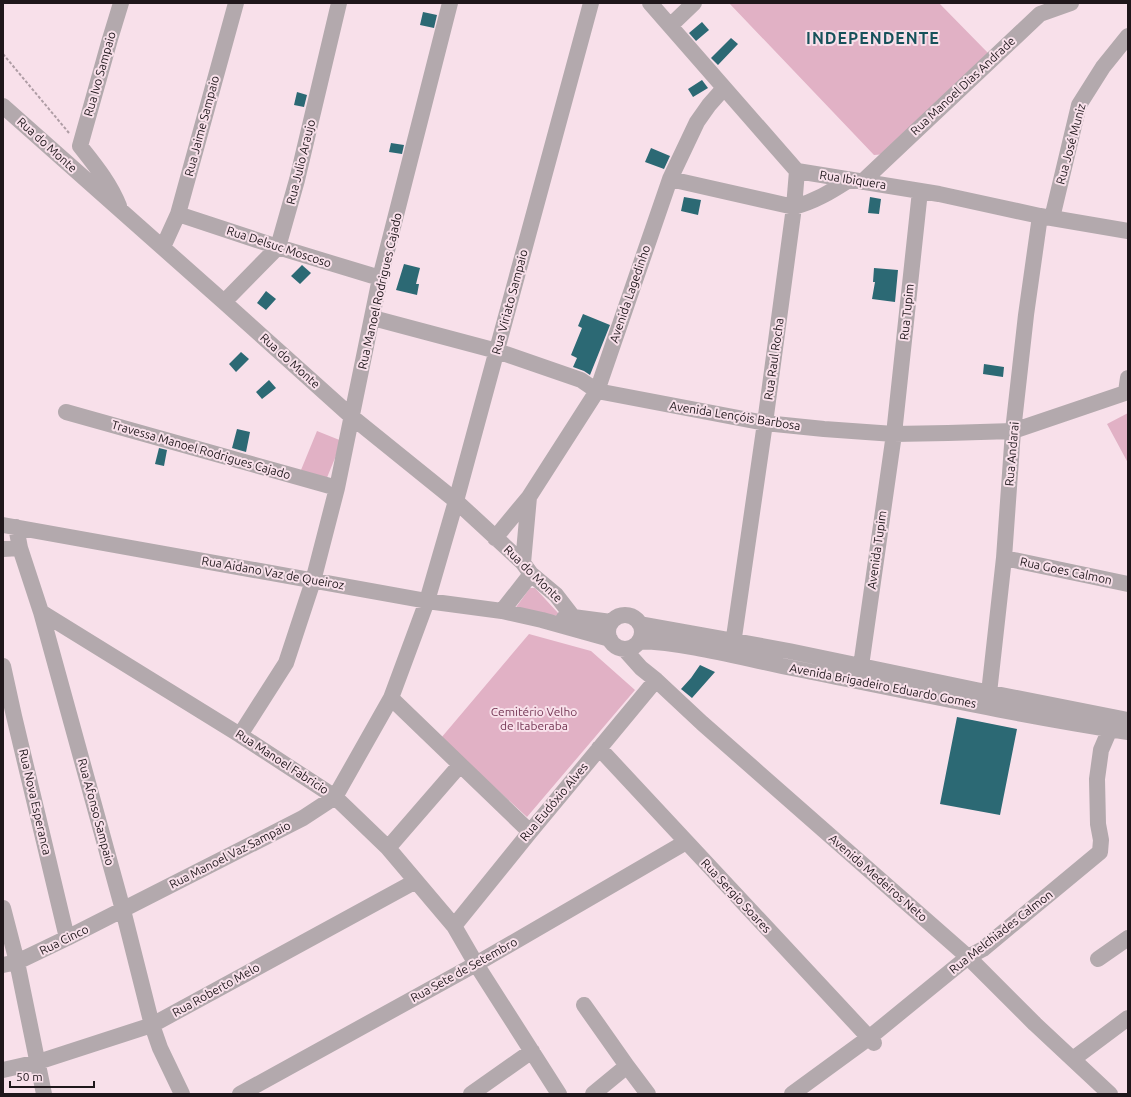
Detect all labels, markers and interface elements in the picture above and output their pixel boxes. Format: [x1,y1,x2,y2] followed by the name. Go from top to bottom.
[806,29,940,47] district label: INDEPENDENTE
[81,30,118,118] street label: Rua Ivo Sampaio
[908,34,1017,137] street label: Rua Manoel Dias Andrade
[182,74,221,178] street label: Rua Jaime Sampaio
[1053,101,1088,186] street label: Rua José Muniz
[15,114,80,175] street label: Rua do Monte
[284,118,317,206] street label: Rua Julio Araujo
[819,168,887,191] street label: Rua Ibiquera
[355,211,404,370] street label: Rua Manoel Rodrigues Cajado
[225,223,333,270] street label: Rua Delsuc Moscoso
[607,243,652,344] street label: Avenida Lagedinho
[489,248,530,356] street label: Rua Viriato Sampaio
[897,283,916,341] street label: Rua Tupim
[761,317,786,401] street label: Rua Raul Rocha
[258,330,323,391] street label: Rua do Monte
[669,399,802,432] street label: Avenida Lençóis Barbosa
[110,418,292,481] street label: Travessa Manoel Rodrigues Cajado
[1002,421,1021,487] street label: Rua Andarai
[865,510,888,590] street label: Avenida Tupim
[502,543,565,605] street label: Rua do Monte
[201,554,346,592] street label: Rua Aidano Vaz de Queiroz
[1019,554,1113,587] street label: Rua Goes Calmon
[789,661,978,710] street label: Avenida Brigadeiro Eduardo Gomes
[491,705,577,732] park label: Cemitério Velho de Itaberaba
[233,727,331,797] street label: Rua Manoel Fabricio
[17,748,54,856] street label: Rua Nova Esperanca
[76,757,117,867] street label: Rua Afonso Sampaio
[517,760,590,843] street label: Rua Eudóxio Alves
[167,818,292,891] street label: Rua Manoel Vaz Sampaio
[827,831,930,924] street label: Avenida Medeiros Neto
[699,856,774,935] street label: Rua Sergio Soares
[946,887,1055,976] street label: Rua Melchiades Calmon
[37,922,90,957] street label: Rua Cinco
[408,935,519,1004] street label: Rua Sete de Setembro
[170,960,262,1019] street label: Rua Roberto Melo
[10,1063,94,1089] scale bar
[16,1070,43,1083] text: 50 m

